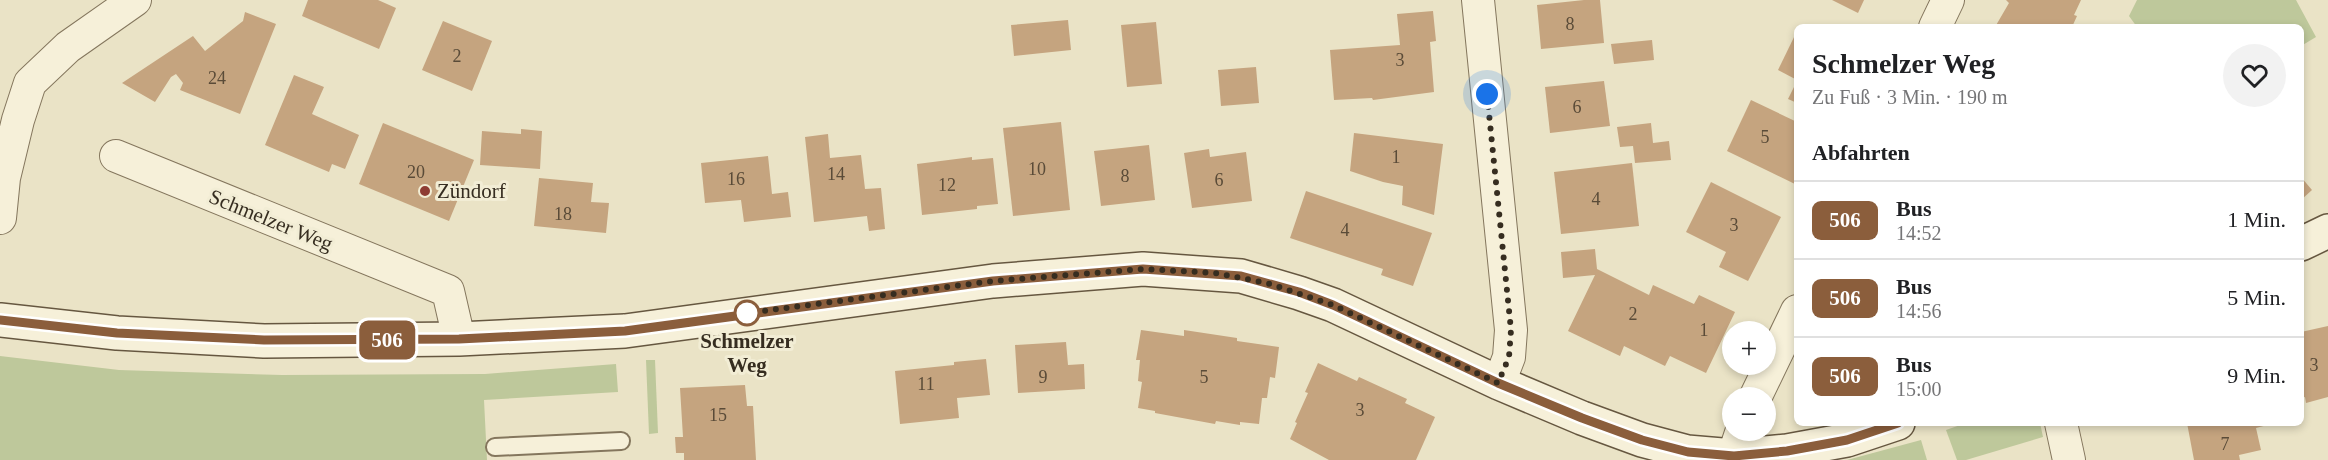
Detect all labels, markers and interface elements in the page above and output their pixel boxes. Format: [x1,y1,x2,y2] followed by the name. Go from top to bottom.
[1566,14,1575,34] house number: 8
[2223,44,2286,107] button: heart
[453,46,462,66] house number: 2
[1812,48,1995,79] text: Schmelzer Weg
[1396,50,1405,70] house number: 3
[208,68,226,88] house number: 24
[1472,79,1502,109] your location
[1812,86,2008,108] text: Zu Fuß · 3 Min. · 190 m
[1573,97,1582,117] house number: 6
[1761,127,1770,147] house number: 5
[1812,140,1910,165] text: Abfahrten
[1392,147,1401,167] house number: 1
[1028,159,1046,179] house number: 10
[407,162,425,182] house number: 20
[827,164,845,184] house number: 14
[1121,166,1130,186] house number: 8
[727,169,745,189] house number: 16
[1215,170,1224,190] house number: 6
[938,175,956,195] house number: 12
[437,179,506,203] place label: Zündorf
[206,184,337,256] street label: Schmelzer Weg
[418,184,432,198] marker: Zündorf
[1592,189,1601,209] house number: 4
[1896,196,1931,221] text: Bus
[554,204,572,224] house number: 18
[2227,207,2286,232] text: 1 Min.
[1829,208,1861,232] text: 506
[1730,215,1739,235] house number: 3
[1341,220,1350,240] house number: 4
[1896,222,1942,244] text: 14:52
[1896,274,1931,299] text: Bus
[2227,285,2286,310] text: 5 Min.
[1829,286,1861,310] text: 506
[734,300,760,326] marker: Schmelzer Weg
[1896,300,1942,322] text: 14:56
[1629,304,1638,324] house number: 2
[352,320,422,360] line badge: 506
[1700,320,1709,340] house number: 1
[1722,321,1776,441] map controls
[1722,321,1776,375] button: +
[371,328,403,352] text: 506
[700,329,794,377] place label: Schmelzer Weg
[1896,352,1931,377] text: Bus
[2310,355,2319,375] house number: 3
[2227,363,2286,388] text: 9 Min.
[1829,364,1861,388] text: 506
[1039,367,1048,387] house number: 9
[1200,367,1209,387] house number: 5
[917,374,935,394] house number: 11
[1896,378,1942,400] text: 15:00
[1722,387,1776,441] button: −
[1356,400,1365,420] house number: 3
[709,405,727,425] house number: 15
[2221,434,2230,454] house number: 7

